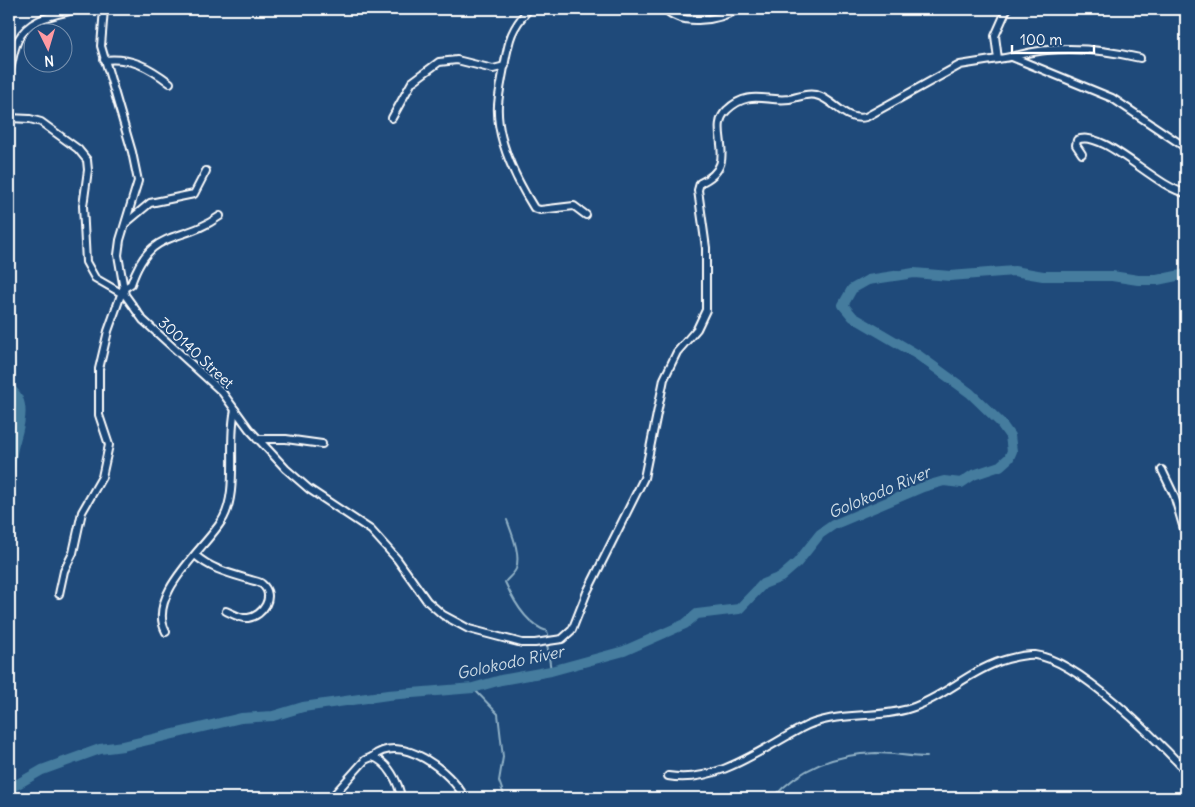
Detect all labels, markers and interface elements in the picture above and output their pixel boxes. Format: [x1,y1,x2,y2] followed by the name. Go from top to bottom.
[22,22,72,72] north arrow
[1012,22,1095,54] scale bar
[1020,30,1062,49] text: 100 m
[44,52,55,70] text: N
[155,313,238,392] street label: 300140 Street
[825,461,935,523] water label: Golokodo River
[455,640,568,683] water label: Golokodo River

